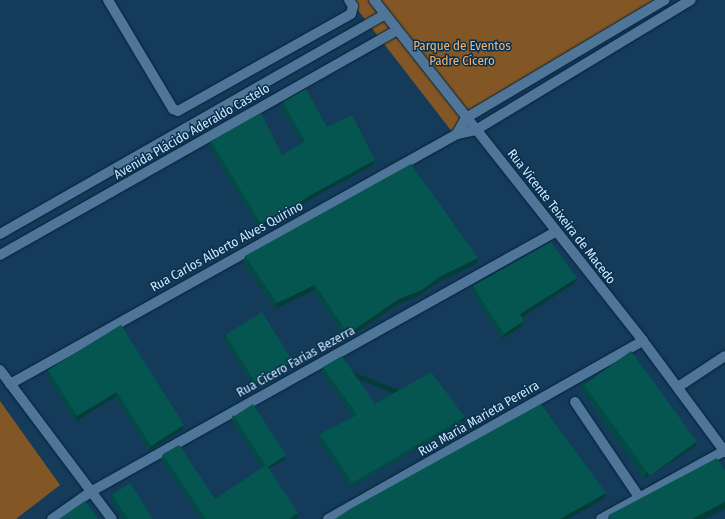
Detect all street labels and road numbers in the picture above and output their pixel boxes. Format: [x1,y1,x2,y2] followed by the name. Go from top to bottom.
[111,81,273,183] street label: Avenida Plácido Aderaldo Castelo
[504,146,618,288] street label: Rua Vicente Teixeira de Macedo
[148,198,306,296] street label: Rua Carlos Alberto Alves Quirino
[234,323,358,401] street label: Rua Cícero Farias Bezerra
[416,378,542,460] street label: Rua Maria Marieta Pereira

